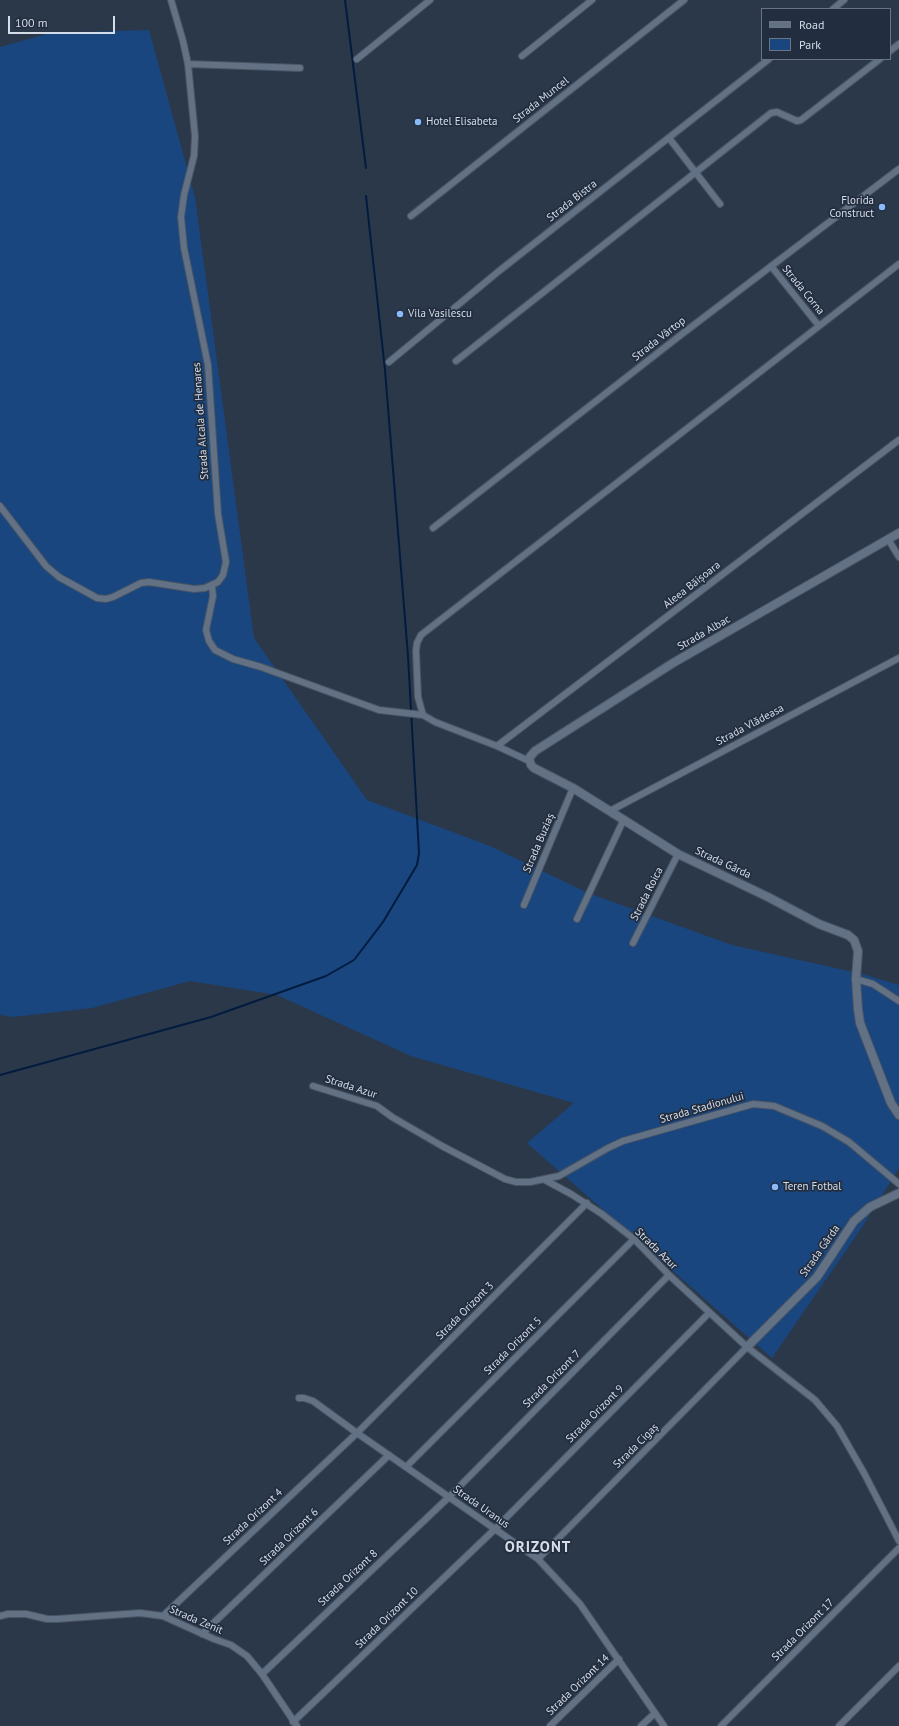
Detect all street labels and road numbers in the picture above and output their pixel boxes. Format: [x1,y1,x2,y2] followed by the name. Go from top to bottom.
[510,74,572,126] street label: Strada Muncel
[544,177,600,225] street label: Strada Bistra
[779,263,827,317] street label: Strada Corna
[630,314,688,364] street label: Strada Vârtop
[190,362,212,480] street label: Strada Alcala de Henares
[661,559,723,611] street label: Aleea Băișoara
[675,613,733,653] street label: Strada Albac
[714,702,786,748] street label: Strada Vlădeasa
[521,811,557,875] street label: Strada Buziaș
[693,844,753,882] street label: Strada Gârda
[628,865,666,923] street label: Strada Roica
[323,1072,379,1102] street label: Strada Azur
[658,1090,746,1126] street label: Strada Stadionului
[797,1222,843,1280] street label: Strada Gârda
[632,1226,680,1272] street label: Strada Azur
[433,1279,497,1343] street label: Strada Orizont 3
[481,1314,545,1378] street label: Strada Orizont 5
[520,1347,584,1411] street label: Strada Orizont 7
[563,1382,627,1446] street label: Strada Orizont 9
[611,1421,661,1471] street label: Strada Cigaș
[450,1483,512,1531] street label: Strada Uranus
[220,1486,286,1548] street label: Strada Orizont 4
[257,1506,321,1568] street label: Strada Orizont 6
[315,1547,381,1609] street label: Strada Orizont 8
[353,1585,421,1651] street label: Strada Orizont 10
[769,1596,837,1664] street label: Strada Orizont 17
[167,1603,225,1637] street label: Strada Zenit
[544,1652,612,1718] street label: Strada Orizont 14

